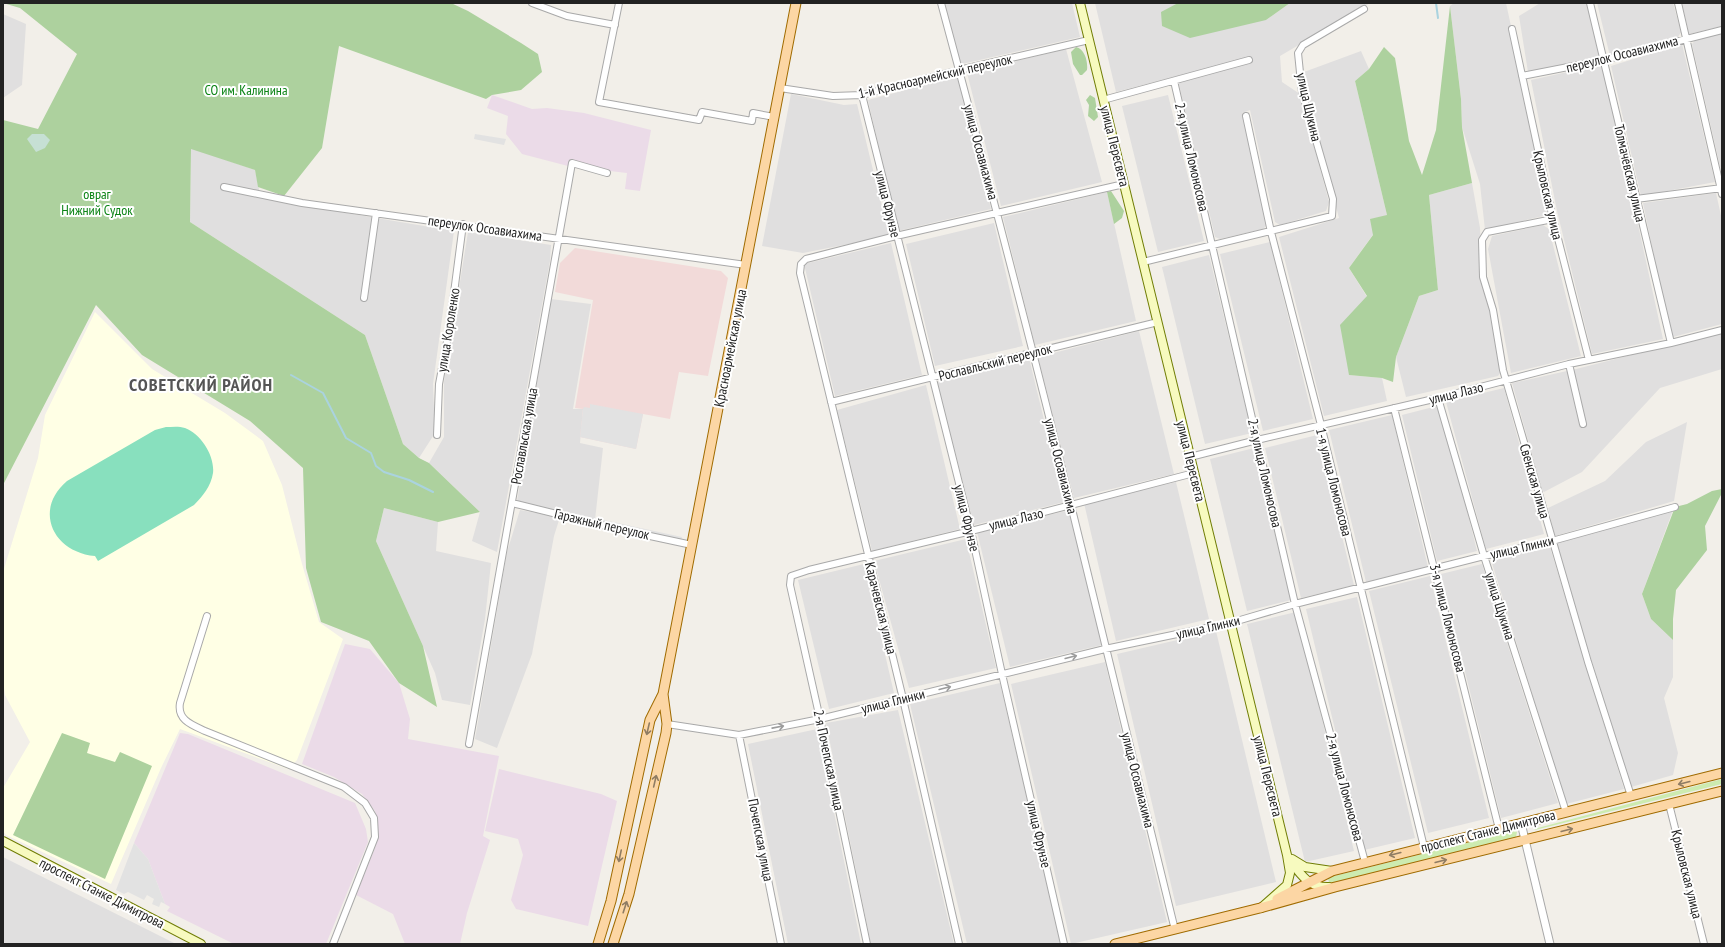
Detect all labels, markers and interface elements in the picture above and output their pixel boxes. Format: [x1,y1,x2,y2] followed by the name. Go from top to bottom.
[1564,31,1680,77] street label: переулок Осоавиахима
[856,49,1014,102] street label: 1-й Красноармейский переулок
[1292,71,1326,143] street label: улица Щукина
[205,81,288,99] park label: СО им. Калинина
[1171,101,1213,213] street label: 2-я улица Ломоносова
[960,102,1002,202] street label: улица Осоавиахима
[1096,104,1134,188] street label: улица Пересвета
[1610,123,1650,223] street label: Толмачёвская улица
[1529,149,1567,241] street label: Крыловская улица
[871,169,905,240] street label: улица Фрунзе
[61,185,133,219] park label: овраг Нижний Судок
[427,211,543,245] street label: переулок Осоавиахима
[432,287,464,373] street label: улица Короленко
[710,288,750,408] street label: Красноармейская улица
[937,339,1054,385] street label: Рославльский переулок
[129,373,273,396] district label: СОВЕТСКИЙ РАЙОН
[1427,378,1485,408] street label: улица Лазо
[507,386,541,486] street label: Рославльская улица
[1040,416,1082,516] street label: улица Осоавиахима
[1244,417,1286,529] street label: 2-я улица Ломоносова
[1172,419,1210,503] street label: улица Пересвета
[1312,426,1356,538] street label: 1-я улица Ломоносова
[1516,442,1554,520] street label: Свенская улица
[950,483,984,554] street label: улица Фрунзе
[553,504,652,544] street label: Гаражный переулок
[987,504,1045,534] street label: улица Лазо
[1488,531,1556,563] street label: улица Глинки
[861,560,901,656] street label: Карачевская улица
[1426,562,1470,674] street label: 3-я улица Ломоносова
[1481,570,1519,642] street label: улица Щукина
[1174,611,1242,643] street label: улица Глинки
[1064,653,1077,661] one-way arrow
[859,684,927,718] street label: улица Глинки
[938,684,951,692] one-way arrow
[810,708,848,812] street label: 2-я Почепская улица
[644,723,651,736] one-way arrow
[771,723,784,731] one-way arrow
[1117,730,1159,830] street label: улица Осоавиахима
[1322,731,1368,843] street label: 2-я улица Ломоносова
[1249,734,1287,818] street label: улица Пересвета
[652,774,659,787] one-way arrow
[1678,779,1691,787] one-way arrow
[744,797,778,883] street label: Почепская улица
[1023,799,1056,870] street label: улица Фрунзе
[1419,806,1557,856] street label: проспект Станке Димитрова
[1560,826,1573,833] one-way arrow
[1667,828,1707,920] street label: Крыловская улица
[616,849,624,862] one-way arrow
[1389,851,1402,859] one-way arrow
[36,854,168,932] street label: проспект Станке Димитрова
[1434,857,1447,864] one-way arrow
[622,901,629,914] one-way arrow

